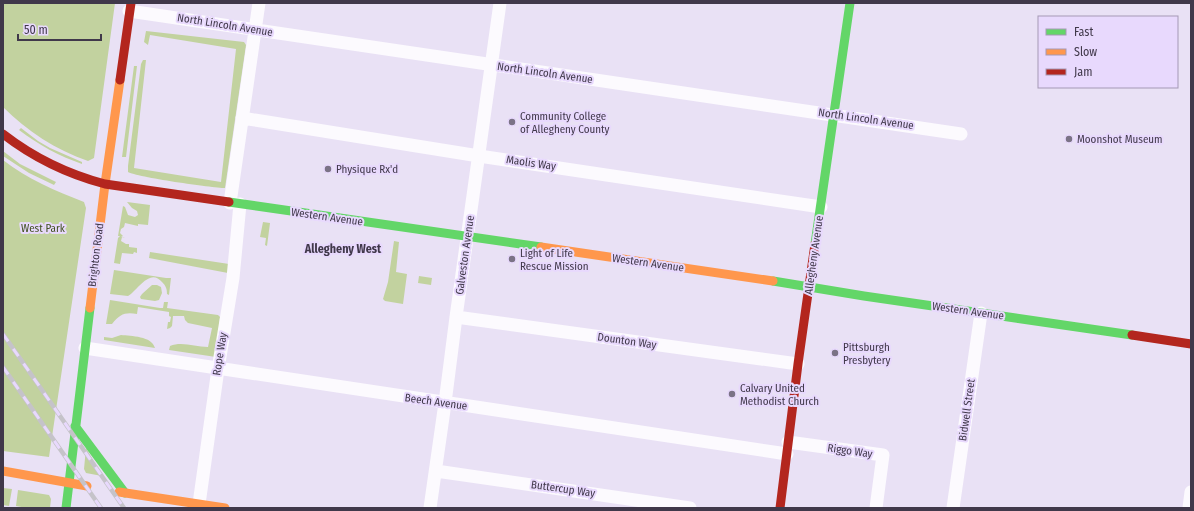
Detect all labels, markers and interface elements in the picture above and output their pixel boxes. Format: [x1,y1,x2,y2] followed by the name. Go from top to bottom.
[176,11,274,39] street label: North Lincoln Avenue
[18,16,101,42] scale bar
[1038,16,1178,88] legend
[24,23,48,37] text: 50 m
[1074,25,1093,39] text: Fast
[1074,45,1097,59] text: Slow
[496,60,594,86] street label: North Lincoln Avenue
[1074,65,1092,79] text: Jam
[817,106,915,132] street label: North Lincoln Avenue
[520,110,610,136] place label: Community College of Allegheny County
[507,117,517,127] marker: Community College of Allegheny County
[1077,133,1163,146] place label: Moonshot Museum
[1064,134,1074,144] marker: Moonshot Museum
[505,153,557,173] street label: Maolis Way
[336,163,398,176] place label: Physique Rx'd
[323,164,333,174] marker: Physique Rx'd
[290,206,364,228] street label: Western Avenue
[453,214,477,296] street label: Galveston Avenue
[802,215,826,295] street label: Allegheny Avenue
[21,222,66,235] park label: West Park
[86,222,106,288] street label: Brighton Road
[304,242,382,256] district label: Allegheny West
[520,247,589,273] place label: Light of Life Rescue Mission
[611,252,685,274] street label: Western Avenue
[507,254,517,264] marker: Light of Life Rescue Mission
[931,300,1005,322] street label: Western Avenue
[597,330,657,352] street label: Dounton Way
[210,331,230,377] street label: Rope Way
[843,341,891,367] place label: Pittsburgh Presbytery
[830,348,840,358] marker: Pittsburgh Presbytery
[956,378,978,442] street label: Bidwell Street
[740,382,819,408] place label: Calvary United Methodist Church
[727,389,737,399] marker: Calvary United Methodist Church
[404,391,468,413] street label: Beech Avenue
[827,441,873,461] street label: Riggo Way
[530,478,596,500] street label: Buttercup Way

